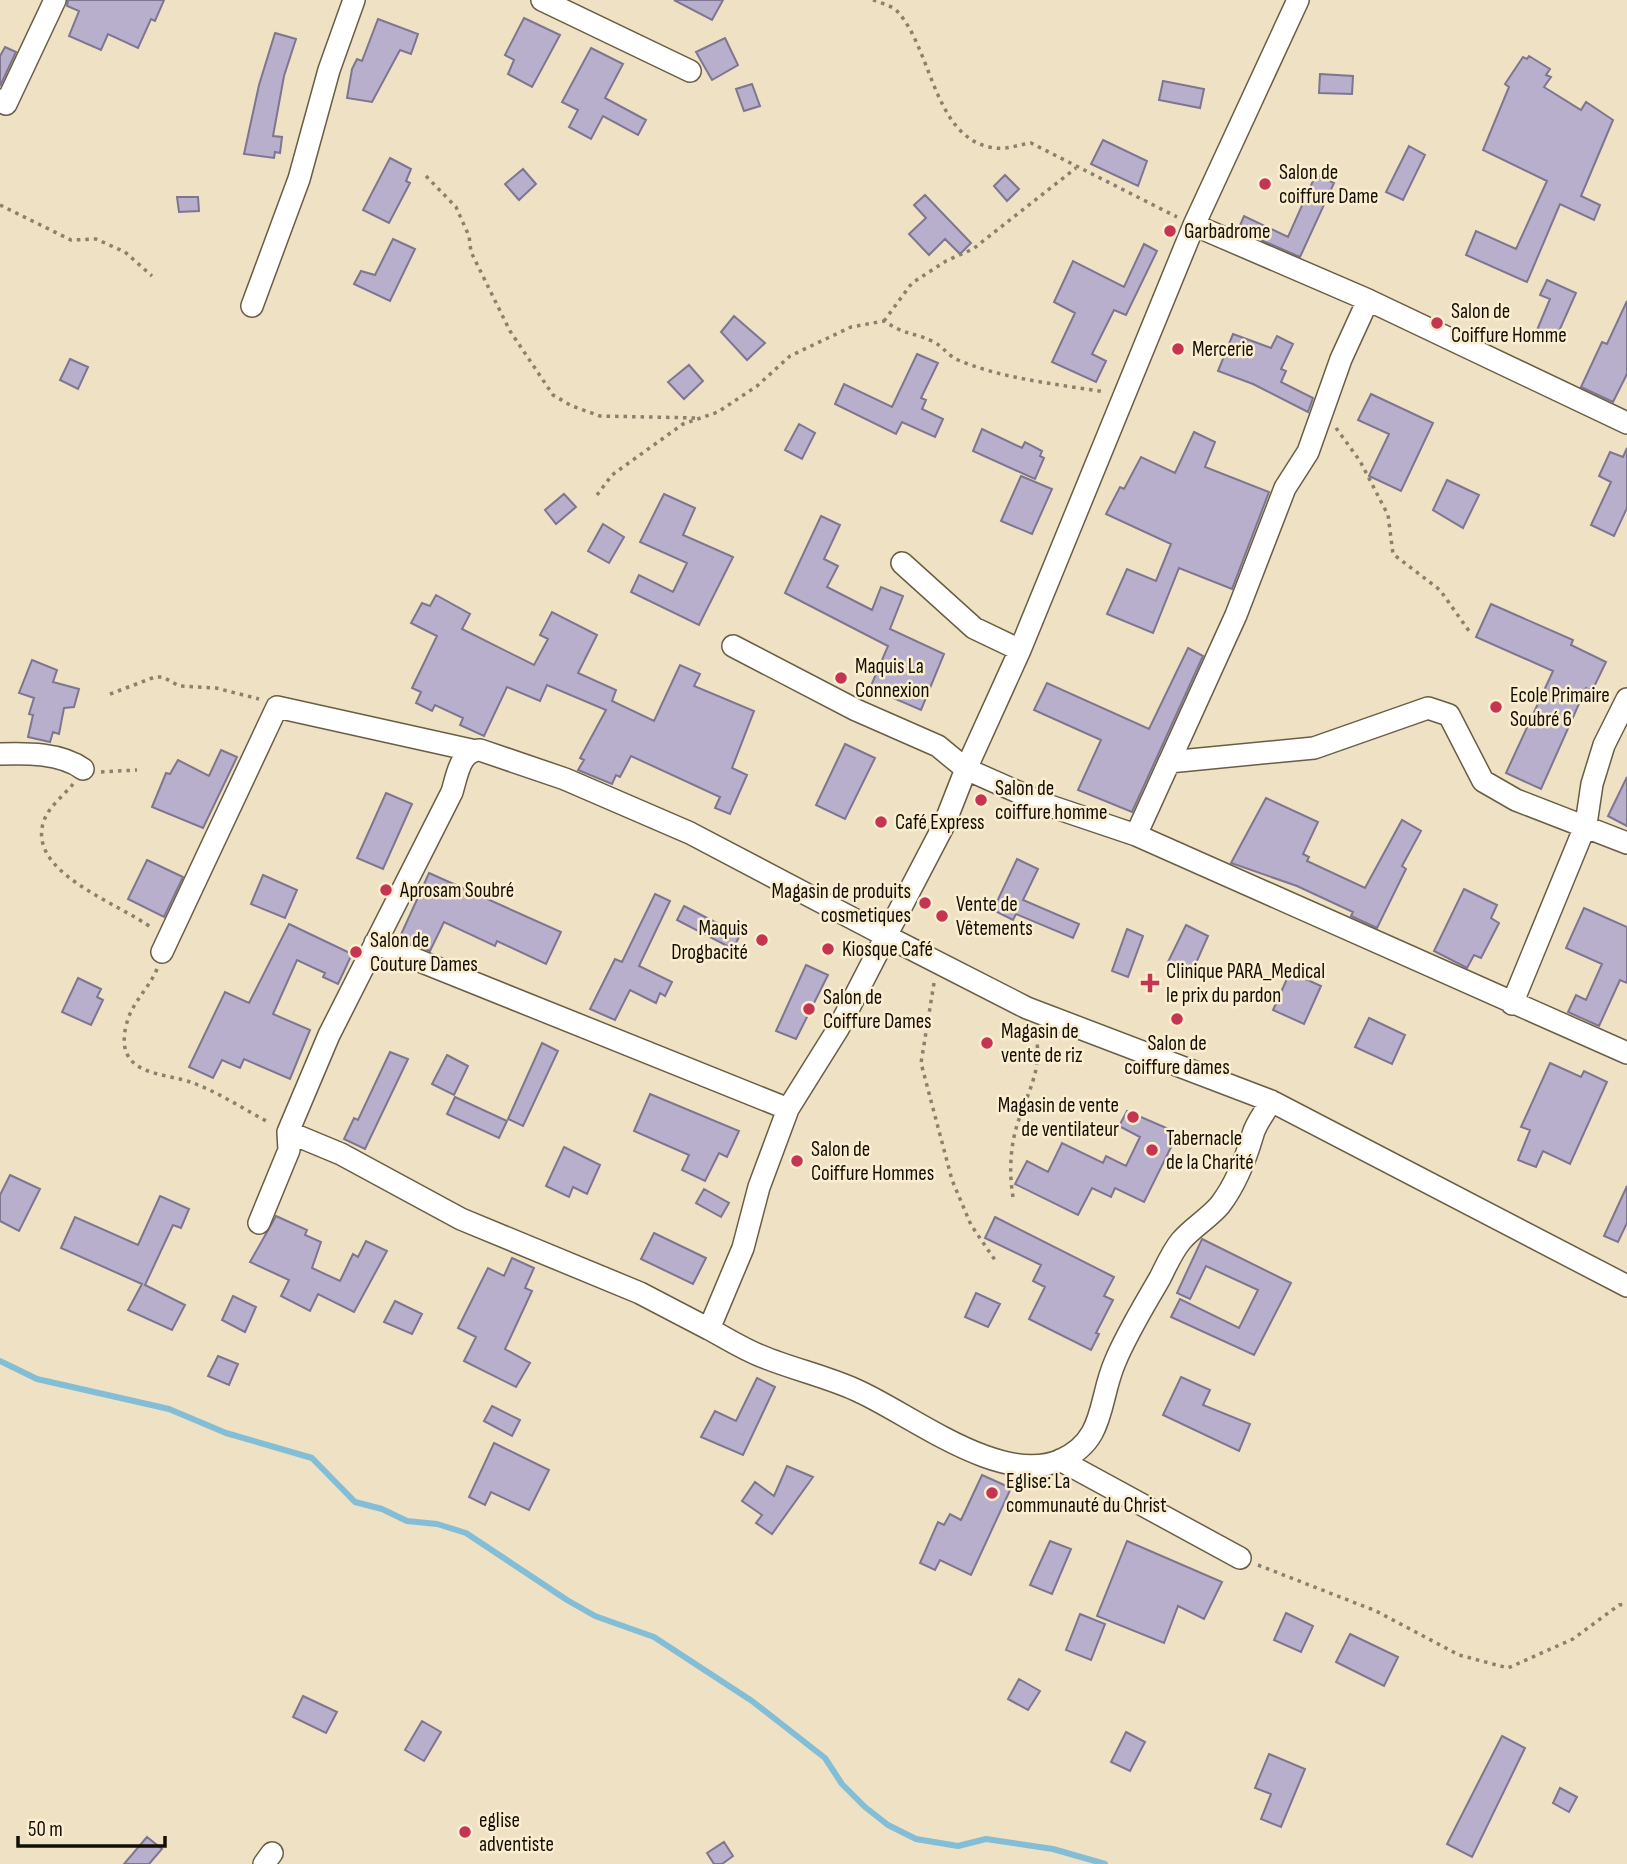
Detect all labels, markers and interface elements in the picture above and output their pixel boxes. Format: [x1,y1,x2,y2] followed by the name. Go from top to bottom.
[1279,160,1378,209] place label: Salon de coiffure Dame
[1257,176,1273,192] marker: Salon de coiffure Dame
[1184,219,1270,244] place label: Garbadrome
[1162,223,1178,239] marker: Garbadrome
[1451,299,1567,348] place label: Salon de Coiffure Homme
[1429,315,1445,331] marker: Salon de Coiffure Homme
[1192,337,1254,362] place label: Mercerie
[1170,341,1186,357] marker: Mercerie
[855,654,929,703] place label: Maquis La Connexion
[833,670,849,686] marker: Maquis La Connexion
[1510,683,1610,732] place label: Ecole Primaire Soubré 6
[1488,699,1504,715] marker: Ecole Primaire Soubré 6
[995,776,1107,825] place label: Salon de coiffure homme
[973,792,989,808] marker: Salon de coiffure homme
[895,810,985,835] place label: Café Express
[873,814,889,830] marker: Café Express
[399,878,514,903] place label: Aprosam Soubré
[772,879,911,928] place label: Magasin de produits cosmetiques
[378,882,394,898] marker: Aprosam Soubré
[956,892,1033,941] place label: Vente de Vêtements
[917,895,933,911] marker: Magasin de produits cosmetiques
[934,908,950,924] marker: Vente de Vêtements
[671,916,748,965] place label: Maquis Drogbacité
[370,928,478,977] place label: Salon de Couture Dames
[754,932,770,948] marker: Maquis Drogbacité
[842,937,933,962] place label: Kiosque Café
[820,941,836,957] marker: Kiosque Café
[348,944,364,960] marker: Salon de Couture Dames
[1166,959,1325,1008] place label: Clinique PARA_Medical le prix du pardon
[1140,973,1160,993] marker: Clinique PARA_Medical le prix du pardon
[823,985,932,1034] place label: Salon de Coiffure Dames
[801,1001,817,1017] marker: Salon de Coiffure Dames
[1169,1011,1185,1027] marker: Salon de coiffure dames
[1001,1019,1083,1068] place label: Magasin de vente de riz
[1124,1031,1230,1080] place label: Salon de coiffure dames
[979,1035,995,1051] marker: Magasin de vente de riz
[998,1093,1119,1142] place label: Magasin de vente de ventilateur
[1125,1109,1141,1125] marker: Magasin de vente de ventilateur
[1166,1126,1254,1175] place label: Tabernacle de la Charité
[811,1137,934,1186] place label: Salon de Coiffure Hommes
[1144,1142,1160,1158] marker: Tabernacle de la Charité
[789,1153,805,1169] marker: Salon de Coiffure Hommes
[1006,1469,1167,1518] place label: Eglise: La communauté du Christ
[984,1485,1000,1501] marker: Eglise: La communauté du Christ
[18,1804,164,1848] scale bar
[479,1808,554,1857] place label: eglise adventiste
[28,1817,63,1842] text: 50 m
[457,1824,473,1840] marker: eglise adventiste

